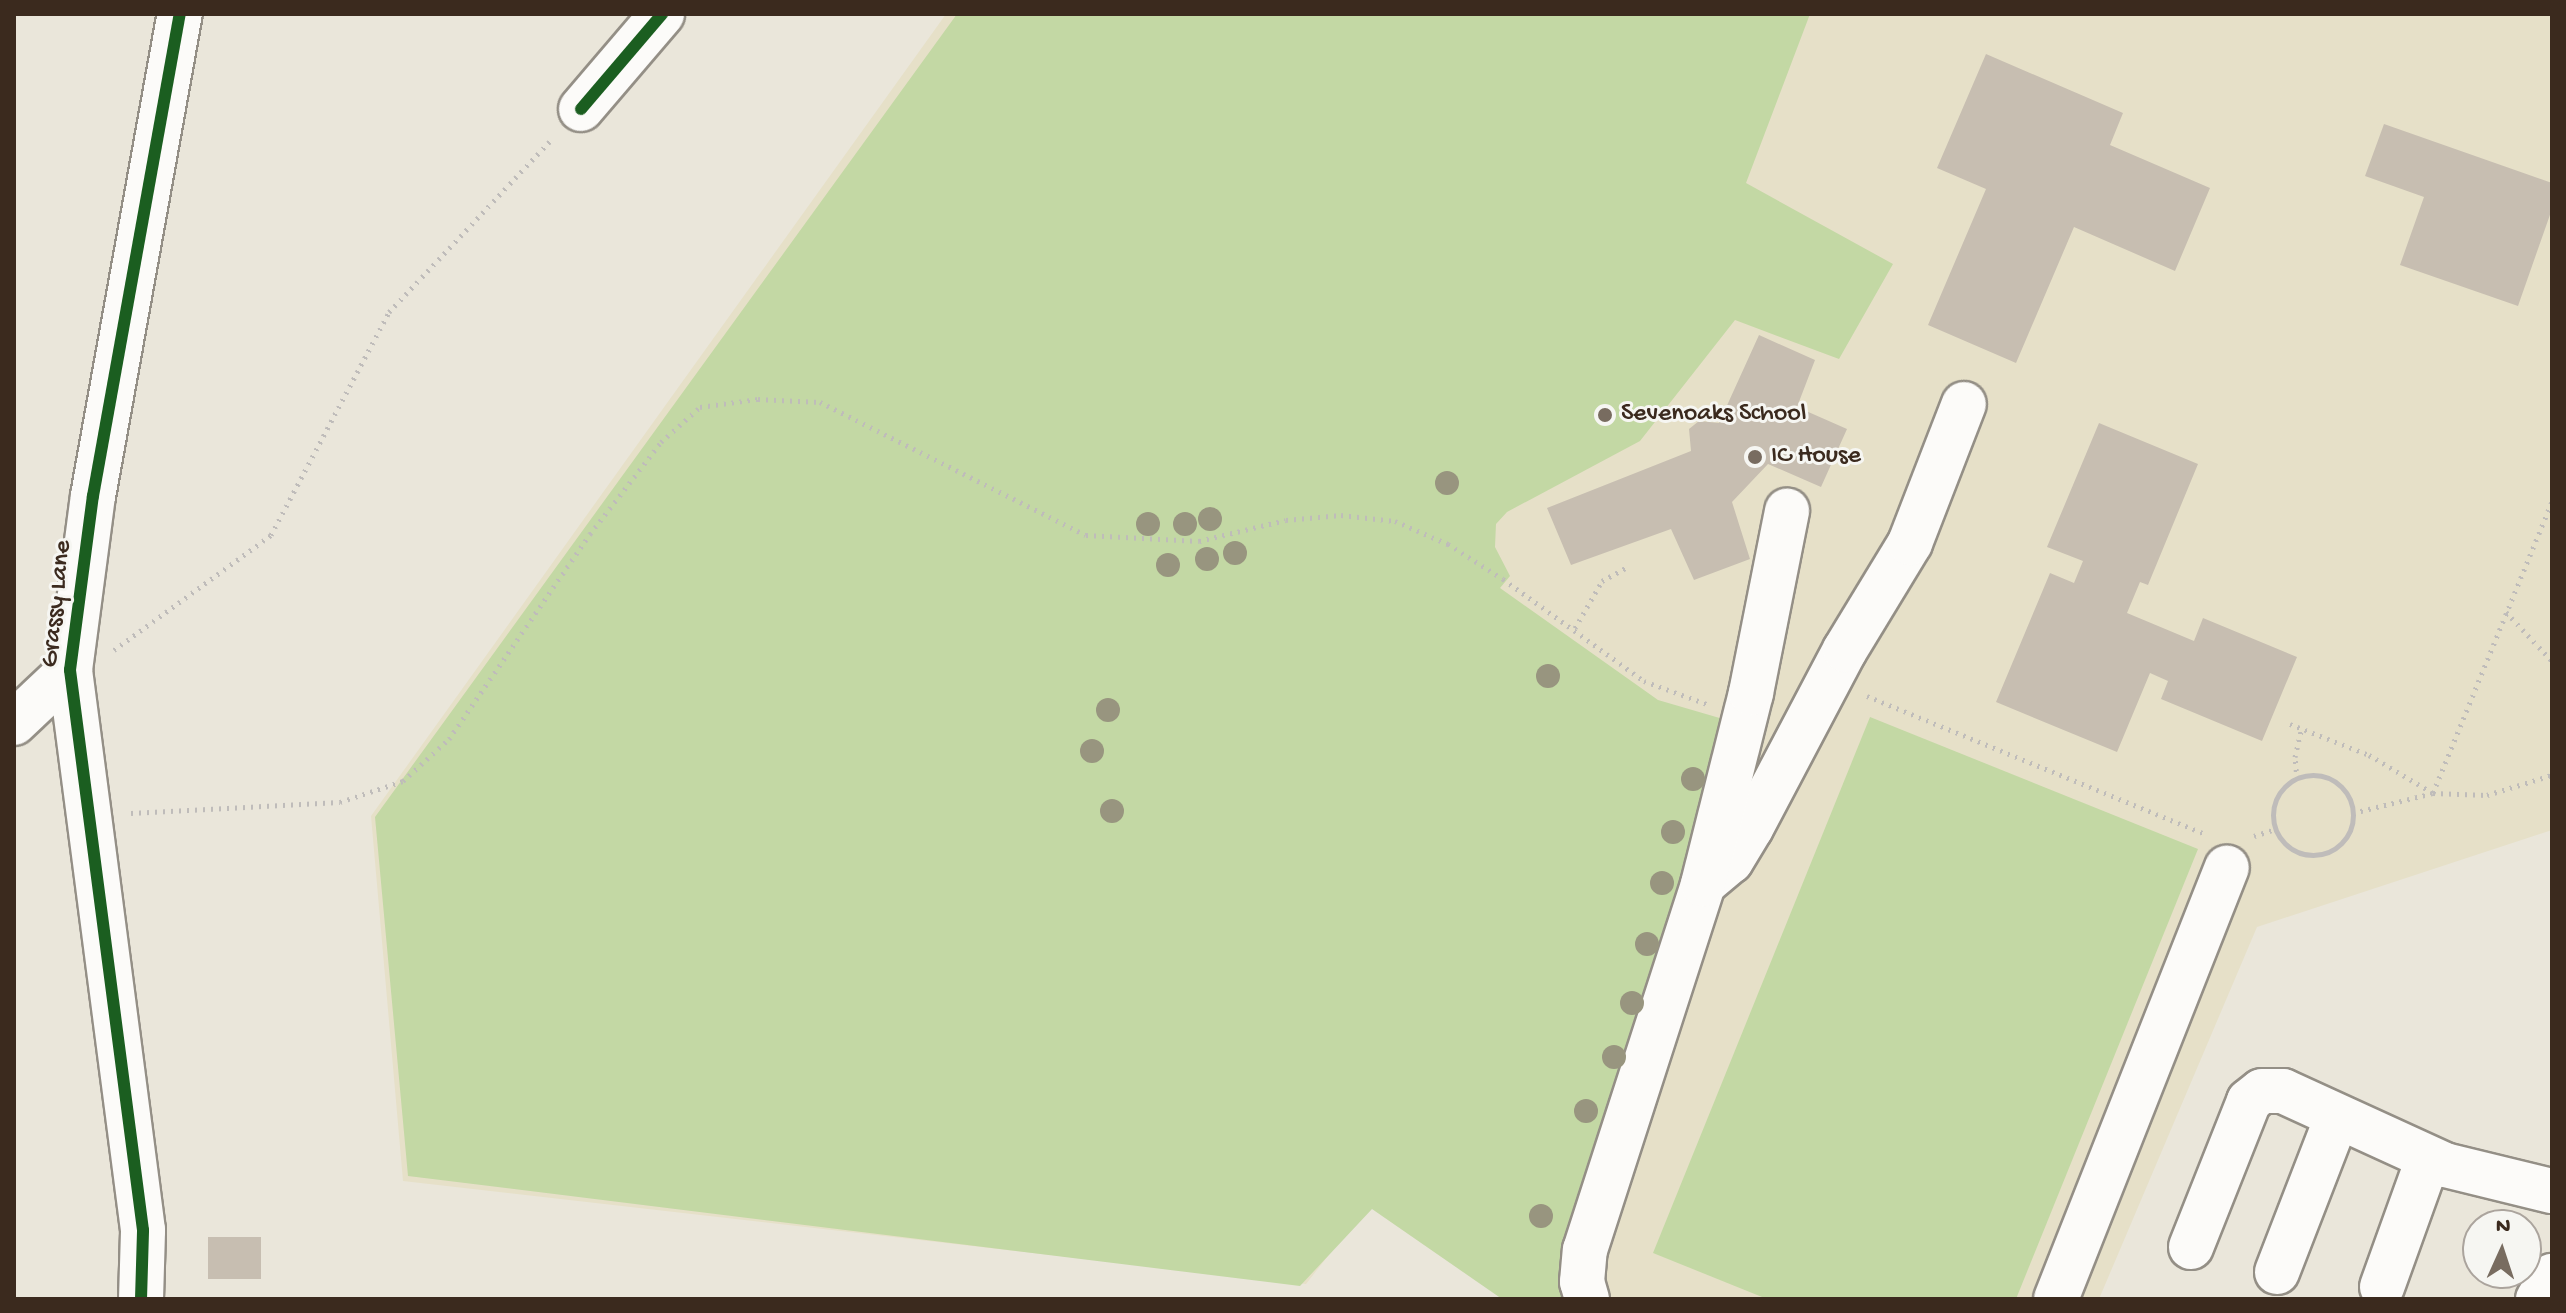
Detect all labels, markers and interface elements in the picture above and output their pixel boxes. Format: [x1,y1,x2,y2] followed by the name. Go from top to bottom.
[1621,399,1807,431] place label: Sevenoaks School
[1596,406,1614,424] marker: Sevenoaks School
[1771,441,1861,473] place label: IC House
[1746,448,1764,466] marker: IC House
[36,539,80,669] street label: Grassy Lane
[2462,1209,2542,1289] north arrow
[2495,1214,2511,1240] text: N

